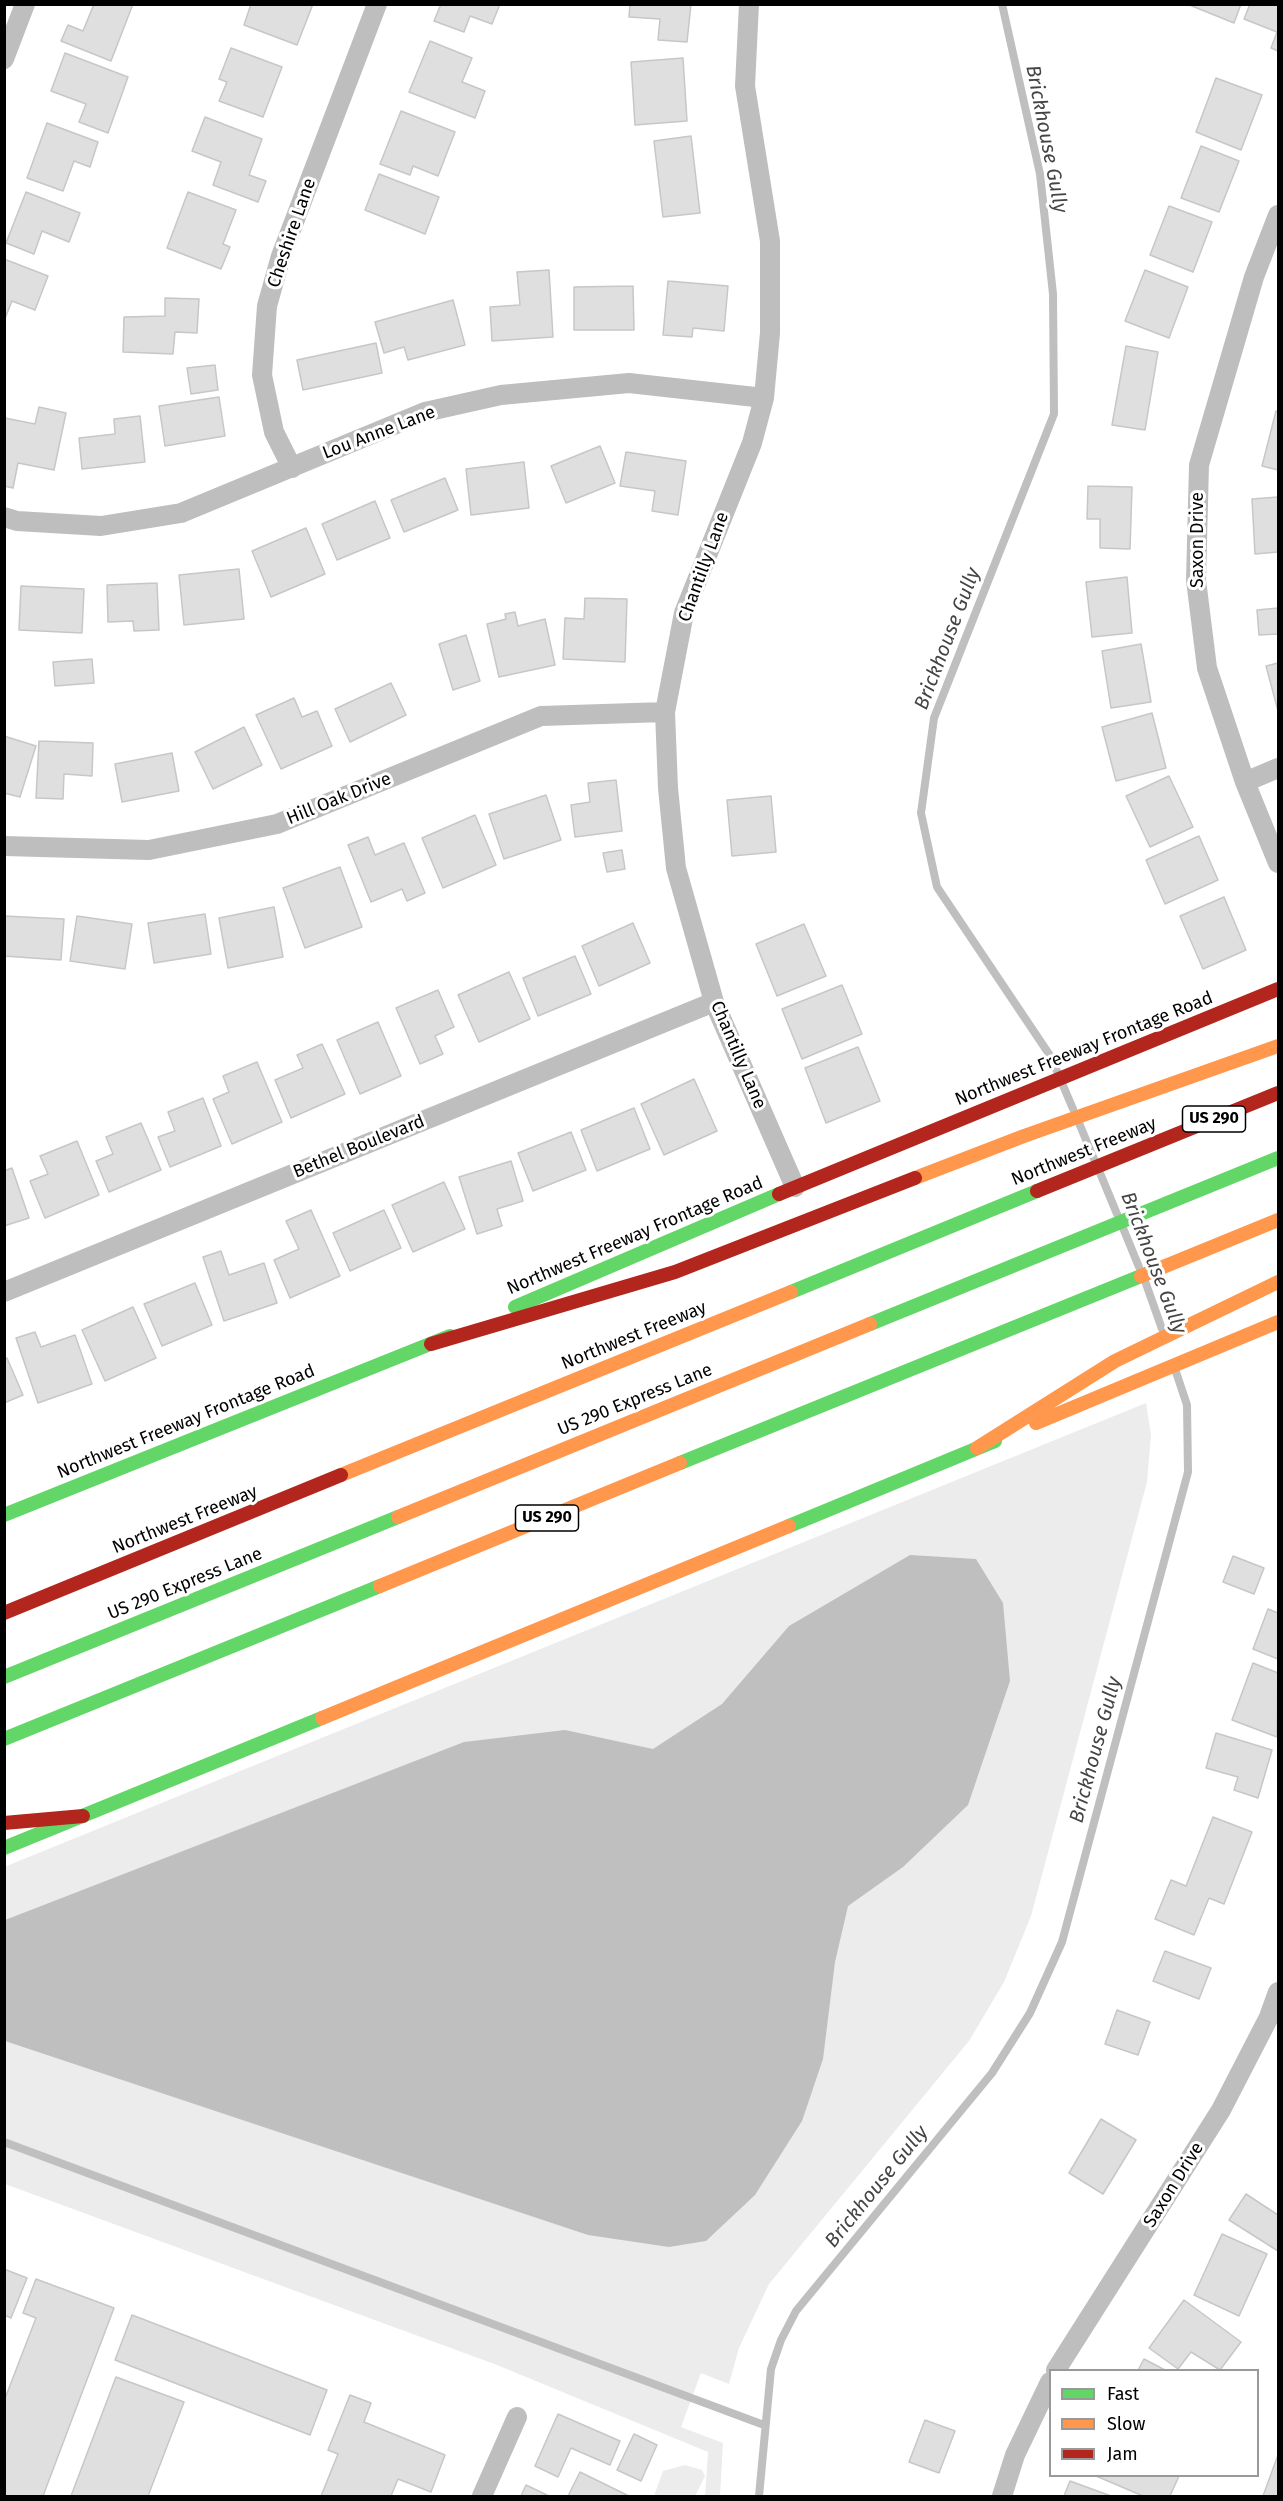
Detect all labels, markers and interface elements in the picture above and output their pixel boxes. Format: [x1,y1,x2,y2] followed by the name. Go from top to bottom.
[1020,63,1072,215] water label: Brickhouse Gully
[263,175,321,291] street label: Cheshire Lane
[319,402,439,464] street label: Lou Anne Lane
[1187,492,1209,588] street label: Saxon Drive
[674,509,734,625] street label: Chantilly Lane
[910,565,986,713] water label: Brickhouse Gully
[284,768,394,830] street label: Hill Oak Drive
[952,987,1216,1111] street label: Northwest Freeway Frontage Road
[706,998,770,1112] street label: Chantilly Lane
[1182,1106,1246,1132] road number: US 290
[290,1111,428,1183] street label: Bethel Boulevard
[1008,1113,1160,1191] street label: Northwest Freeway
[504,1172,766,1300] street label: Northwest Freeway Frontage Road
[1115,1189,1191,1337] water label: Brickhouse Gully
[558,1297,710,1375] street label: Northwest Freeway
[554,1359,716,1441] street label: US 290 Express Lane
[54,1360,318,1484] street label: Northwest Freeway Frontage Road
[109,1481,261,1559] street label: Northwest Freeway
[516,1505,578,1531] road number: US 290
[104,1543,266,1625] street label: US 290 Express Lane
[1065,1674,1127,1826] water label: Brickhouse Gully
[820,2121,934,2253] water label: Brickhouse Gully
[1139,2138,1209,2232] street label: Saxon Drive
[1049,2369,1259,2477] legend
[1107,2383,1139,2405] text: Fast
[1107,2413,1145,2435] text: Slow
[1107,2443,1138,2465] text: Jam

